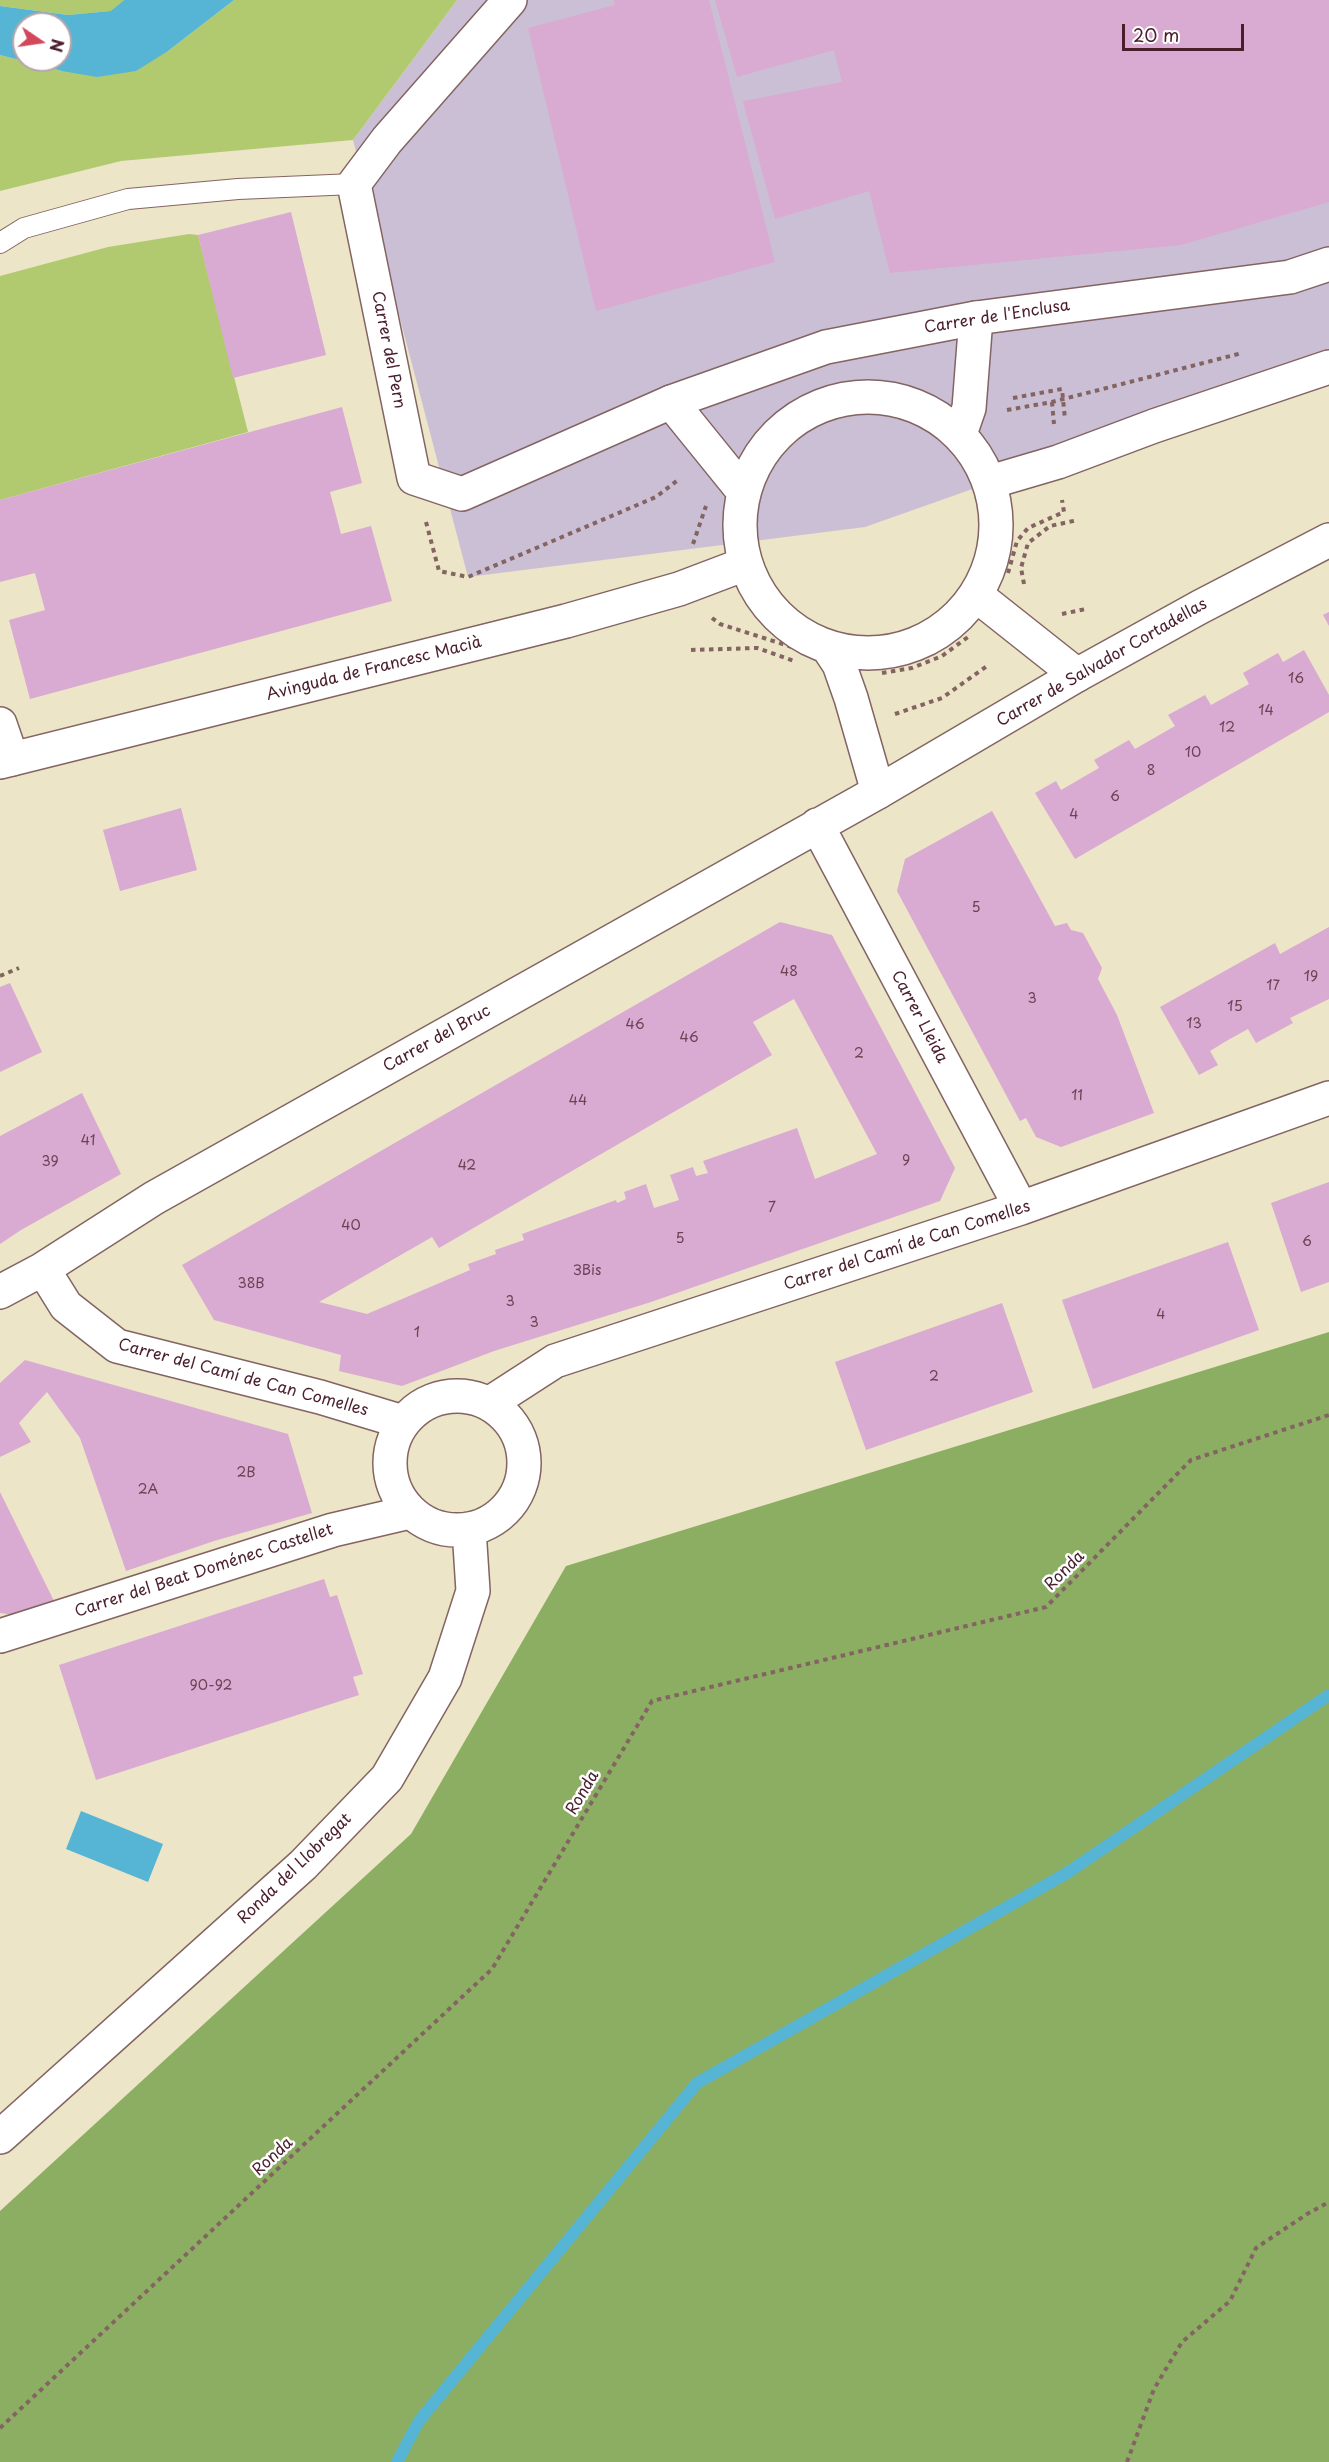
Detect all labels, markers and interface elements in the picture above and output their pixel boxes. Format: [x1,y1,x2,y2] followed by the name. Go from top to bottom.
[12,12,72,72] north arrow
[1125,12,1246,50] scale bar
[1133,21,1179,48] text: 20 m
[44,37,71,54] text: N
[367,290,409,410] street label: Carrer del Pern
[923,296,1071,338] street label: Carrer de l'Enclusa
[993,595,1211,731] street label: Carrer de Salvador Cortadellas
[264,633,484,705] street label: Avinguda de Francesc Macià
[1288,671,1304,687] house number: 16
[1258,703,1274,719] house number: 14
[1219,720,1235,736] house number: 12
[1185,745,1201,761] house number: 10
[1147,763,1155,779] house number: 8
[1110,789,1120,805] house number: 6
[1069,807,1079,823] house number: 4
[971,900,981,916] house number: 5
[780,964,798,980] house number: 48
[887,967,951,1067] street label: Carrer Lleida
[1304,969,1318,985] house number: 19
[1266,978,1280,994] house number: 17
[1027,991,1037,1007] house number: 3
[1227,999,1243,1015] house number: 15
[380,1002,494,1076] street label: Carrer del Bruc
[1186,1016,1202,1032] house number: 13
[625,1017,645,1033] house number: 46
[679,1030,699,1046] house number: 46
[854,1046,864,1062] house number: 2
[1071,1088,1083,1104] house number: 11
[569,1093,587,1109] house number: 44
[81,1133,95,1149] house number: 41
[902,1153,910,1169] house number: 9
[41,1154,59,1170] house number: 39
[458,1158,476,1174] house number: 42
[781,1197,1033,1295] street label: Carrer del Camí de Can Comelles
[768,1200,776,1216] house number: 7
[341,1218,361,1234] house number: 40
[675,1231,685,1247] house number: 5
[1302,1234,1312,1250] house number: 6
[573,1263,601,1279] house number: 3Bis
[237,1276,265,1292] house number: 38B
[505,1294,515,1310] house number: 3
[1156,1307,1166,1323] house number: 4
[529,1315,539,1331] house number: 3
[414,1325,420,1341] house number: 1
[116,1335,370,1421] street label: Carrer del Camí de Can Comelles
[929,1369,939,1385] house number: 2
[236,1465,256,1481] house number: 2B
[138,1482,158,1498] house number: 2A
[72,1520,336,1622] street label: Carrer del Beat Doménec Castellet
[1041,1547,1089,1595] street label: Ronda
[190,1678,232,1694] house number: 90-92
[562,1767,604,1819] street label: Ronda
[234,1810,356,1928] street label: Ronda del Llobregat
[249,2134,297,2180] street label: Ronda

